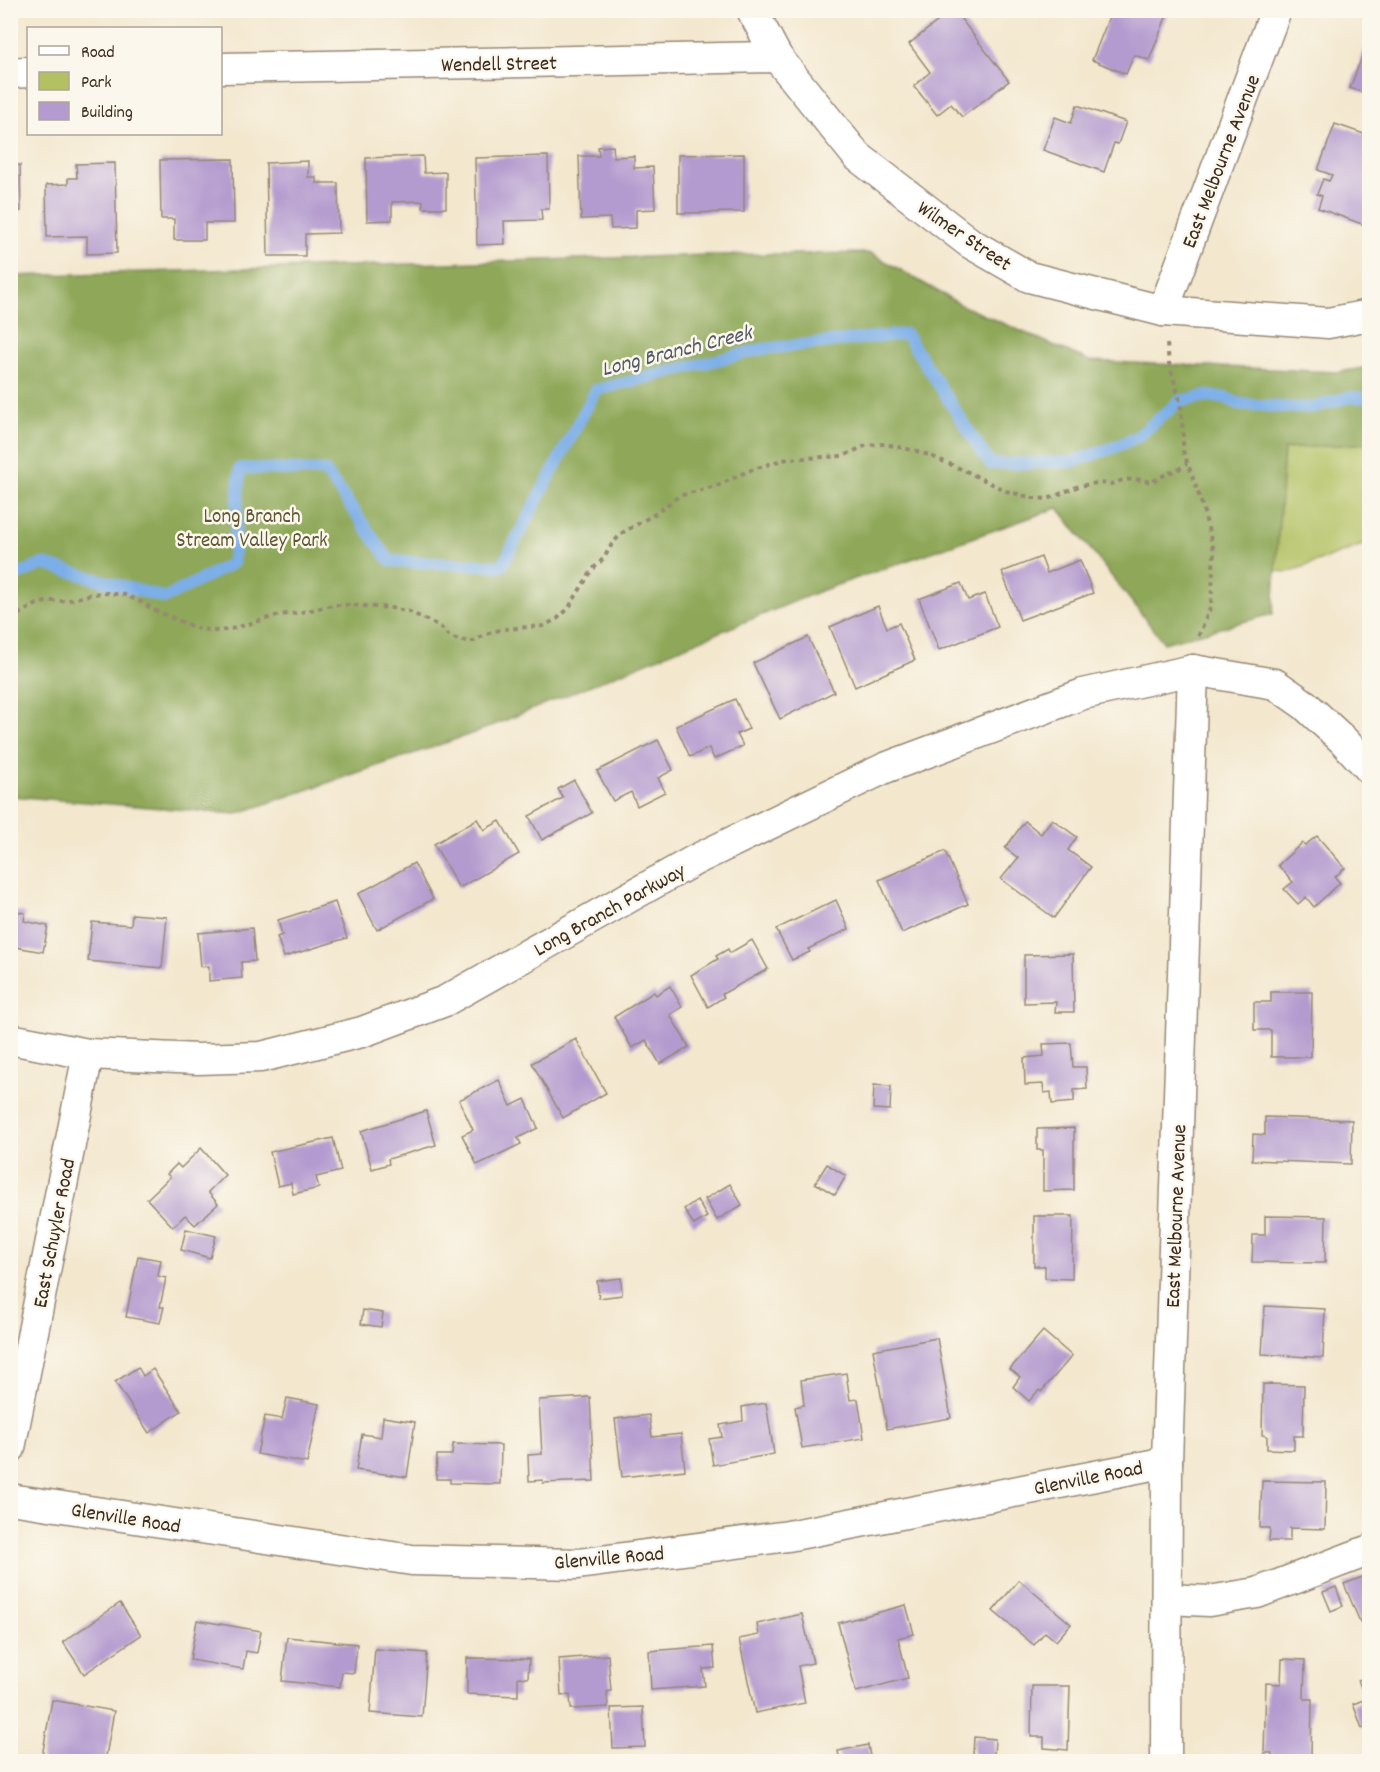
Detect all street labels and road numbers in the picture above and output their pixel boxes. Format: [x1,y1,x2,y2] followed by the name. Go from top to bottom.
[441,50,558,82] street label: Wendell Street
[1176,71,1270,253] street label: East Melbourne Avenue
[910,195,1017,280] street label: Wilmer Street
[529,857,692,966] street label: Long Branch Parkway
[1160,1124,1196,1308] street label: East Melbourne Avenue
[27,1156,85,1311] street label: East Schuyler Road
[1031,1455,1146,1505] street label: Glenville Road
[69,1497,182,1543] street label: Glenville Road
[553,1540,666,1580] street label: Glenville Road

